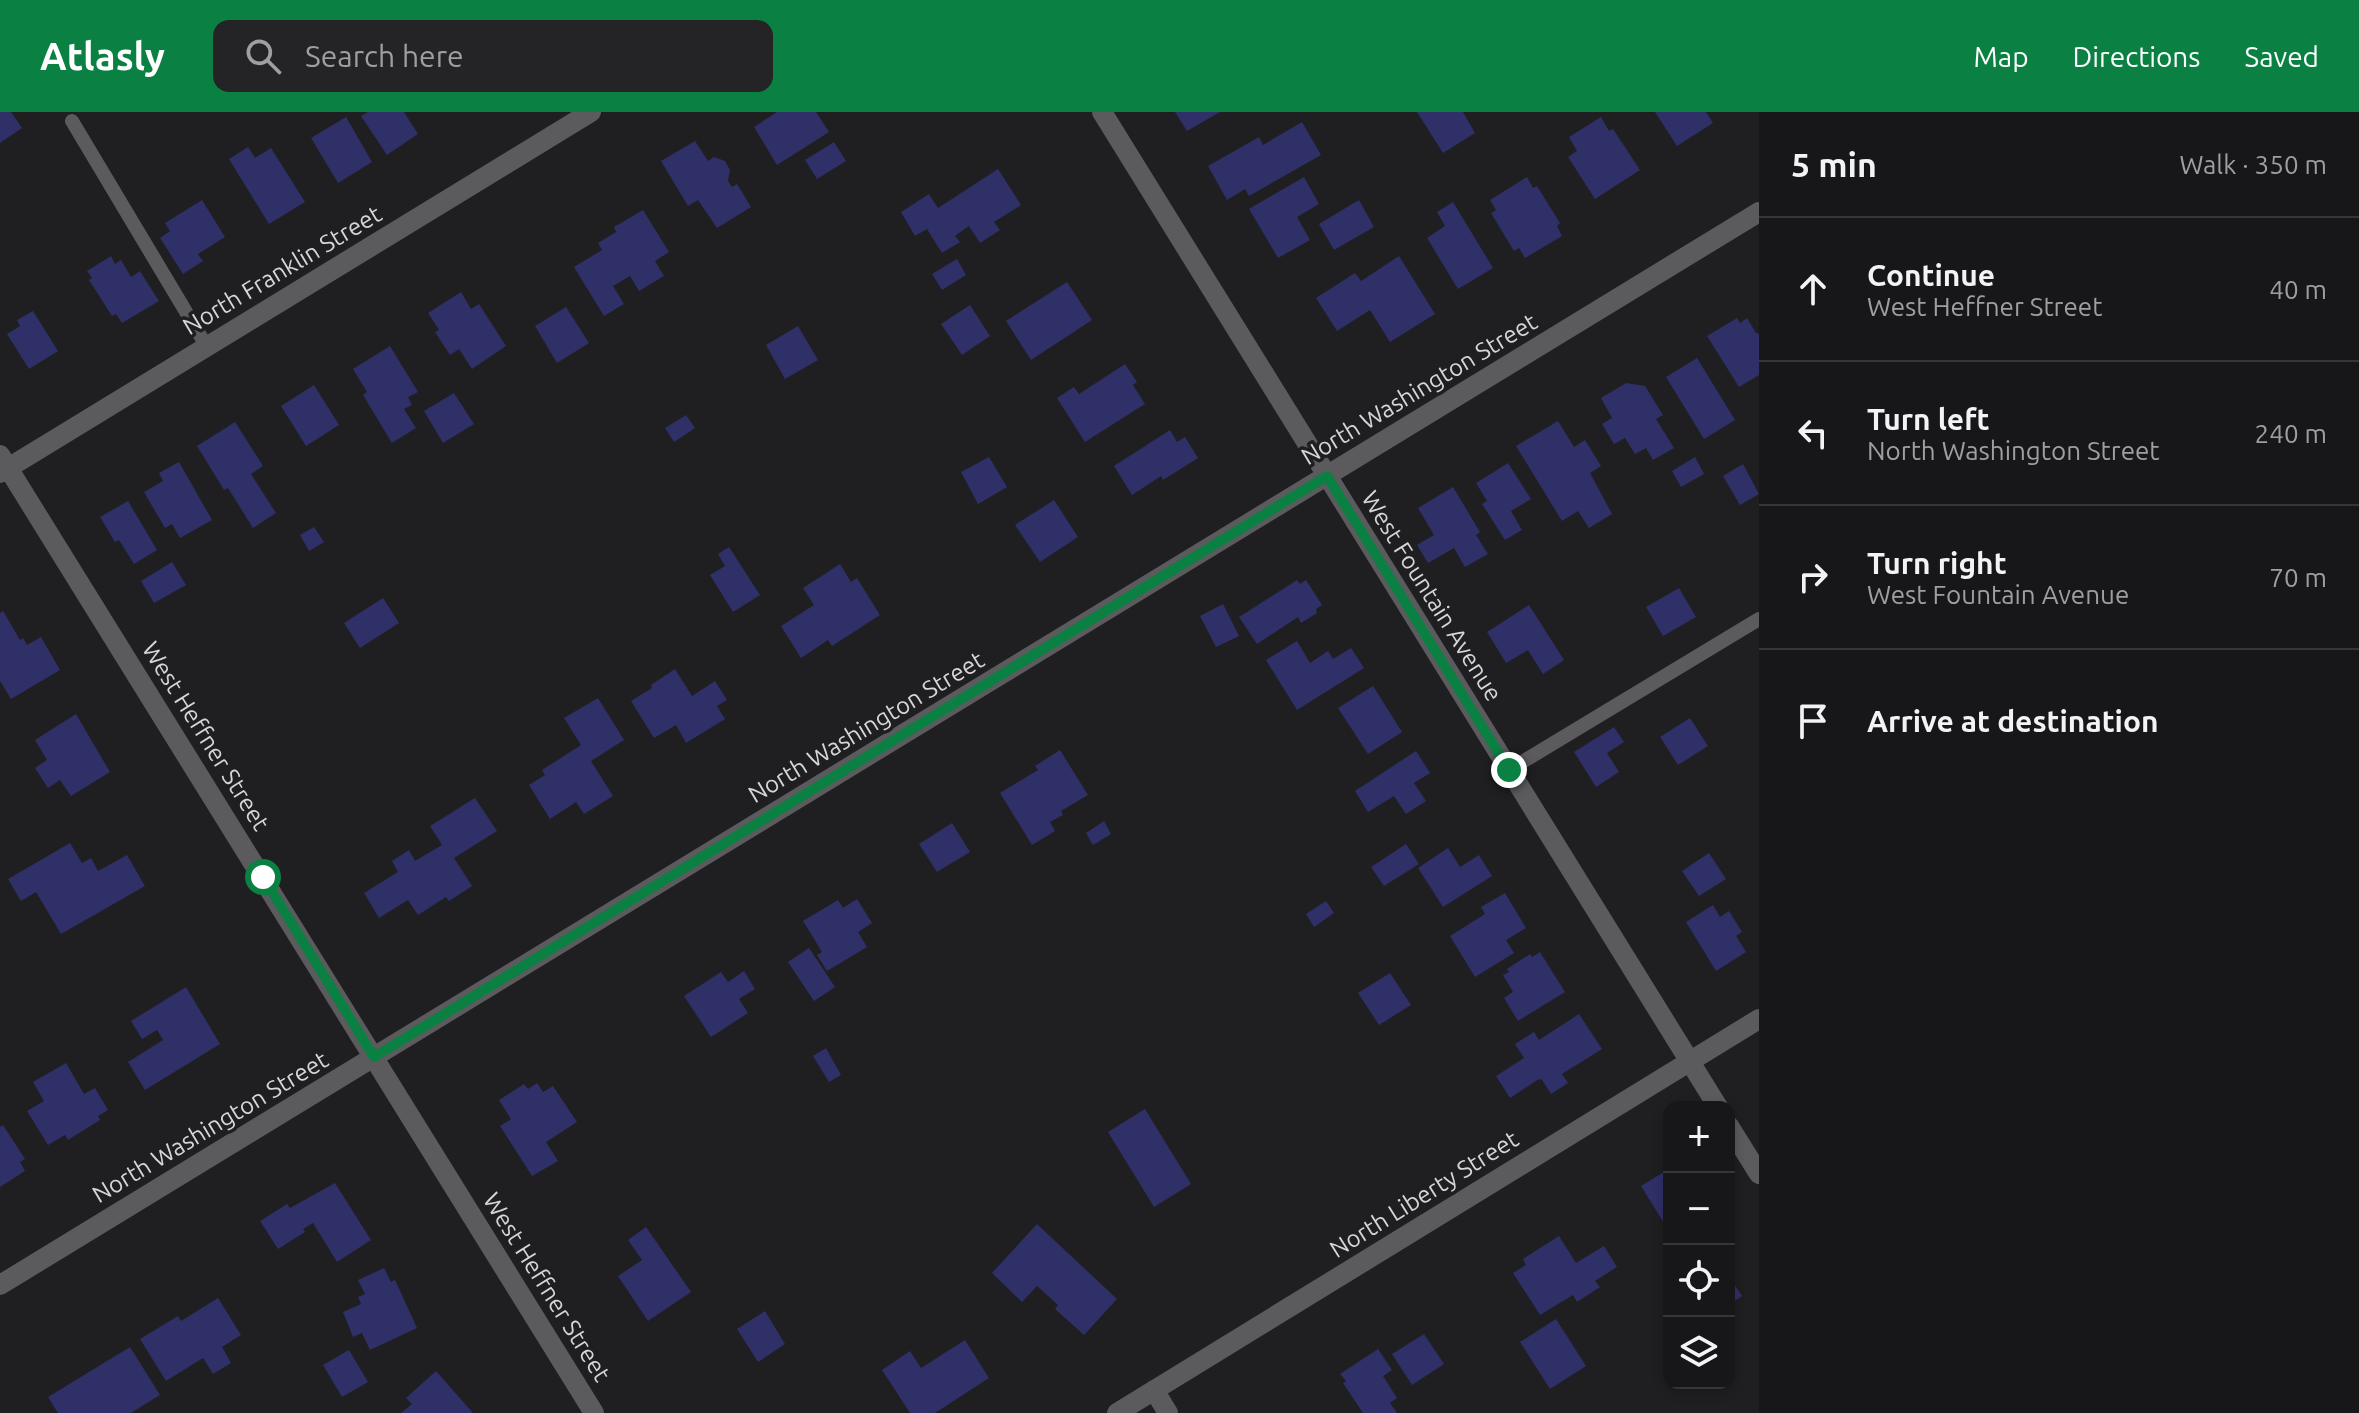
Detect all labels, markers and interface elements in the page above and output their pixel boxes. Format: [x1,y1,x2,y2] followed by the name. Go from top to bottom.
[213,20,773,92] search box
[241,34,285,78] icon: search
[40,35,165,77] text: Atlasly
[305,39,464,73] text: Search here
[1973,41,2029,72] text: Map
[2073,41,2200,72] text: Directions
[2244,41,2319,72] text: Saved
[1791,145,1877,183] text: 5 min
[2179,150,2327,179] text: Walk · 350 m
[178,200,387,340] street label: North Franklin Street
[1867,258,1995,292] text: Continue
[1791,267,1835,311] icon: ahead
[2269,275,2327,304] text: 40 m
[1867,292,2102,321] text: West Heffner Street
[1296,308,1542,470] street label: North Washington Street
[1867,402,1989,436] text: Turn left
[1791,411,1835,455] icon: left
[2255,419,2327,448] text: 240 m
[1867,436,2160,465] text: North Washington Street
[1356,486,1508,706] street label: West Fountain Avenue
[1867,546,2007,580] text: Turn right
[1791,555,1835,599] icon: right
[2269,563,2327,592] text: 70 m
[1867,580,2129,609] text: West Fountain Avenue
[137,637,275,836] street label: West Heffner Street
[743,646,989,808] street label: North Washington Street
[1791,699,1835,743] icon: arrive
[1867,704,2159,738] text: Arrive at destination
[1491,752,1527,788] route end
[245,859,281,895] route start
[87,1046,333,1208] street label: North Washington Street
[1663,1101,1735,1389] map controls
[1663,1101,1735,1173] button: +
[1325,1125,1524,1263] street label: North Liberty Street
[1663,1173,1735,1245] button: −
[478,1188,616,1387] street label: West Heffner Street
[1663,1245,1735,1317] button: locate
[1663,1317,1735,1389] button: layers

